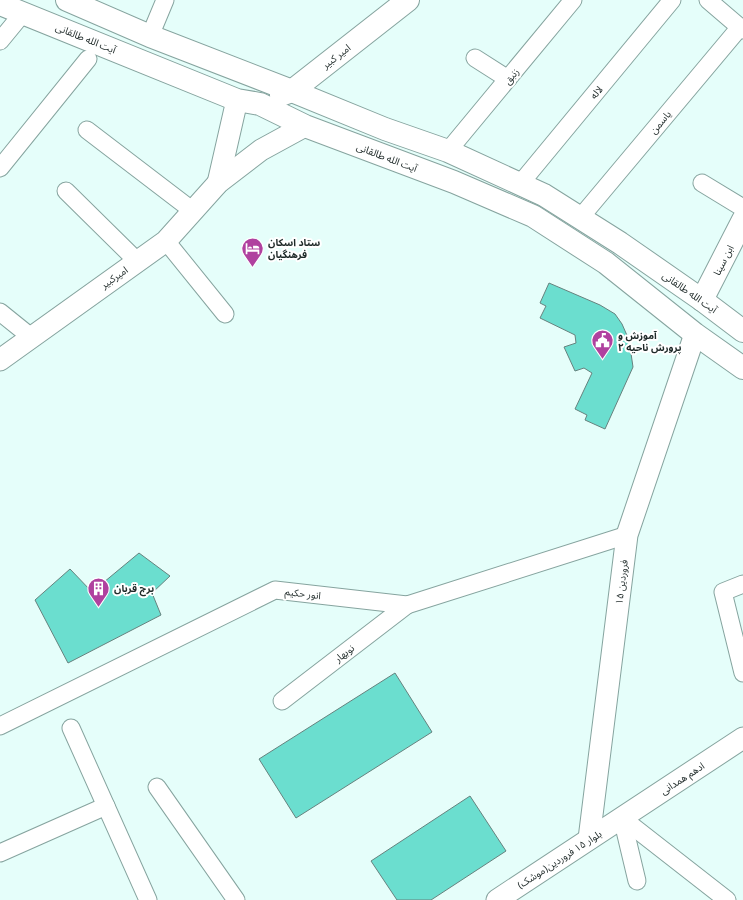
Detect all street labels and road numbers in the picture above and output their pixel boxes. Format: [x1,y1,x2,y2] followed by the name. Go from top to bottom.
[53,21,119,58] street label: آیت الله طالقانی
[319,42,354,73] street label: امیر کبیر
[502,66,523,88] street label: زنبق
[588,84,606,102] street label: لاله
[648,109,675,137] street label: یاسمن
[354,141,420,176] street label: آیت الله طالقانی
[711,243,738,278] street label: ابن سینا
[98,264,131,293] street label: امیرکبیر
[659,270,720,318] street label: آیت الله طالقانی
[613,558,632,605] street label: ۱۵ فروردین
[284,586,322,603] street label: انور حکیم
[332,642,358,667] street label: نوبهار
[658,760,707,798] street label: ادهم همدانی
[515,828,605,892] street label: بلوار ۱۵ فروردین(موشک)

